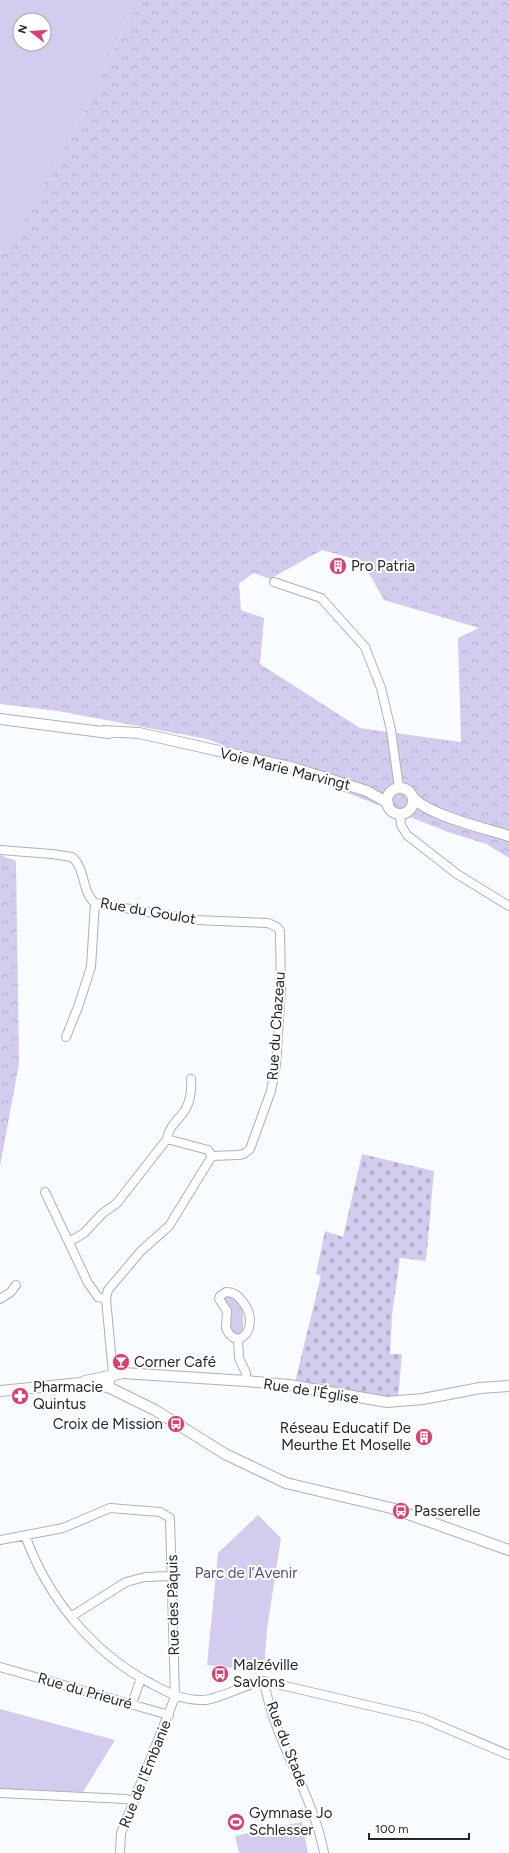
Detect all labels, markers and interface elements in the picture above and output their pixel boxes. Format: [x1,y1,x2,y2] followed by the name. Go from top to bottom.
[12,12,52,52] north arrow
[15,23,30,35] text: N
[328,556,348,576] building icon: Pro Patria
[351,557,415,575] place label: Pro Patria
[218,744,353,794] street label: Voie Marie Marvingt
[99,894,197,928] street label: Rue du Goulot
[263,971,289,1081] street label: Rue du Chazeau
[111,1352,131,1372] bar icon: Corner Café
[134,1353,216,1371] place label: Corner Café
[262,1375,360,1407] street label: Rue de l'Église
[33,1378,103,1413] place label: Pharmacie Quintus
[10,1386,30,1406] pharmacy icon: Pharmacie Quintus
[166,1414,186,1434] bus stop icon: Croix de Mission
[53,1415,163,1433] place label: Croix de Mission
[280,1419,411,1454] place label: Réseau Educatif De Meurthe Et Moselle
[414,1427,434,1447] building icon: Réseau Educatif De Meurthe Et Moselle
[391,1501,411,1521] bus stop icon: Passerelle
[414,1502,480,1520] place label: Passerelle
[163,1554,183,1656] street label: Rue des Pâquis
[195,1564,297,1582] park label: Parc de l’Avenir
[233,1656,298,1691] place label: Malzéville Savlons
[210,1664,230,1684] bus stop icon: Malzéville Savlons
[36,1669,134,1713] street label: Rue du Prieuré
[262,1699,312,1789] street label: Rue du Stade
[115,1717,175,1831] street label: Rue de l'Embanie
[249,1804,333,1839] place label: Gymnase Jo Schlesser
[226,1812,246,1832] sports icon: Gymnase Jo Schlesser
[369,1815,469,1841] scale bar
[375,1822,409,1836] text: 100 m

